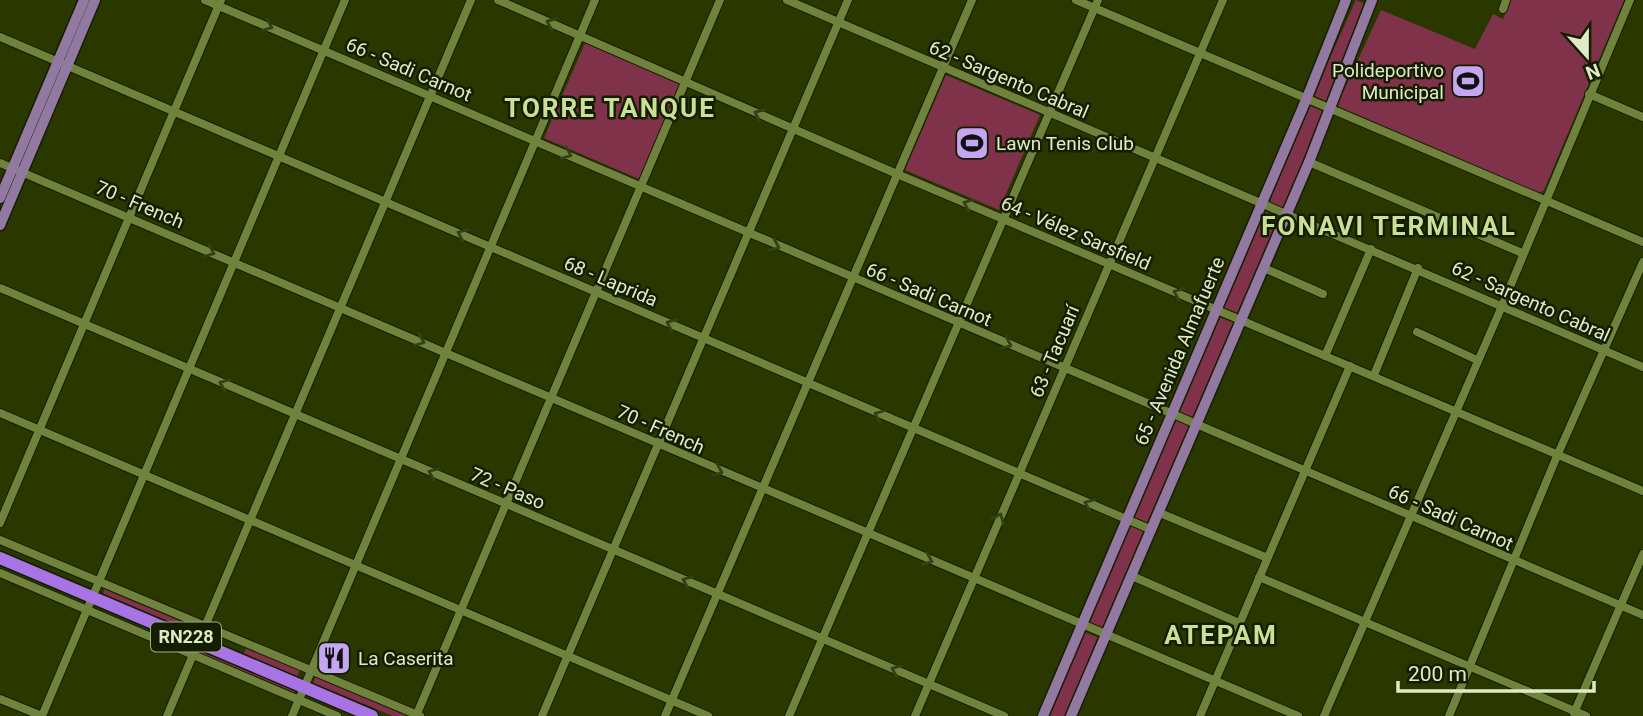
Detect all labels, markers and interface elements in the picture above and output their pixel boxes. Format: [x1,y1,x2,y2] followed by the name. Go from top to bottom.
[546,17,558,31] one-way arrow
[261,18,273,32] one-way arrow
[1552,21,1622,91] north arrow
[342,33,475,106] street label: 66 - Sadi Carnot
[926,35,1092,123] street label: 62 - Sargento Cabral
[1583,58,1603,85] text: N
[1332,59,1444,104] place label: Polideportivo Municipal
[1449,62,1487,100] sports icon: Polideportivo Municipal
[504,93,716,123] district label: TORRE TANQUE
[754,108,767,122] one-way arrow
[953,124,991,162] sports icon: Lawn Tenis Club
[996,132,1134,155] place label: Lawn Tenis Club
[560,146,572,160] one-way arrow
[92,176,187,233] street label: 70 - French
[997,192,1154,275] street label: 64 - Vélez Sarsfield
[963,198,976,212] one-way arrow
[1261,211,1517,241] district label: FONAVI TERMINAL
[457,228,469,242] one-way arrow
[769,237,781,251] one-way arrow
[203,244,216,258] one-way arrow
[561,251,661,311] street label: 68 - Laprida
[1129,254,1230,449] street label: 65 - Avenida Almafuerte
[1448,256,1614,347] street label: 62 - Sargento Cabral
[862,258,995,331] street label: 66 - Sadi Carnot
[1173,287,1185,301] one-way arrow
[1025,300,1085,401] street label: 63 - Tacuarí
[666,318,678,332] one-way arrow
[413,333,425,347] one-way arrow
[1000,336,1013,350] one-way arrow
[218,378,230,392] one-way arrow
[613,400,708,459] street label: 70 - French
[874,409,886,423] one-way arrow
[467,462,549,514] street label: 72 - Paso
[711,463,723,477] one-way arrow
[427,467,440,481] one-way arrow
[1385,480,1517,555] street label: 66 - Sadi Carnot
[1084,498,1096,512] one-way arrow
[991,513,1005,525] one-way arrow
[920,552,933,566] one-way arrow
[682,575,695,589] one-way arrow
[1164,620,1278,650] district label: ATEPAM
[151,622,221,652] road number: RN228
[315,639,353,677] restaurant icon: La Caserita
[358,647,453,670] place label: La Caserita
[1398,650,1594,694] scale bar
[1408,662,1467,686] text: 200 m
[891,665,903,679] one-way arrow

